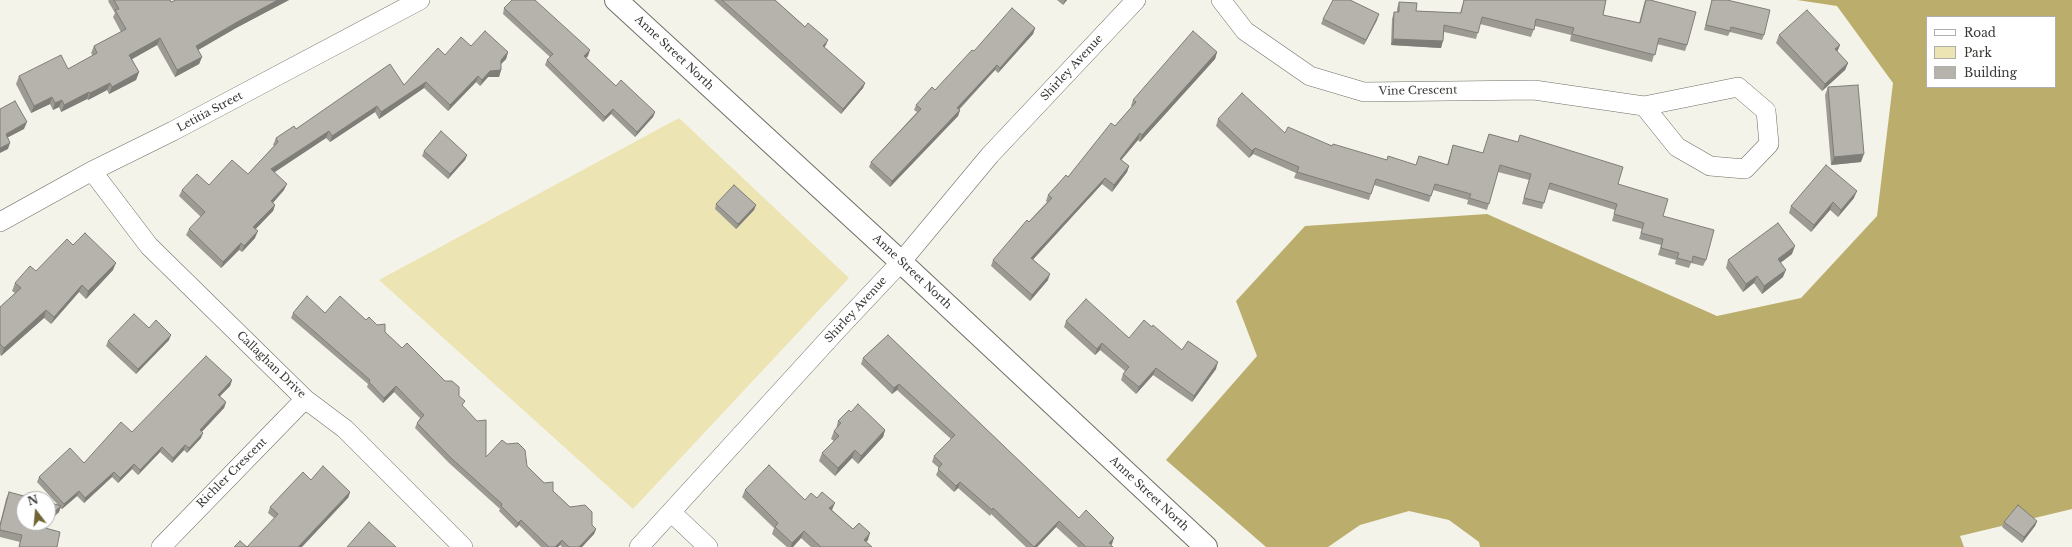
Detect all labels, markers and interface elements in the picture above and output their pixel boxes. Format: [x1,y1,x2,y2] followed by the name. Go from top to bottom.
[632,13,716,93] street label: Anne Street North
[1926,16,2056,88] legend
[1964,25,1996,40] text: Road
[1038,32,1106,104] street label: Shirley Avenue
[1964,45,1992,60] text: Park
[1964,65,2017,80] text: Building
[1379,84,1457,98] street label: Vine Crescent
[175,89,245,135] street label: Letitia Street
[870,232,954,312] street label: Anne Street North
[822,274,890,346] street label: Shirley Avenue
[234,329,308,401] street label: Callaghan Drive
[194,435,270,511] street label: Richler Crescent
[1107,454,1191,534] street label: Anne Street North
[16,491,56,531] north arrow
[26,492,40,509] text: N

